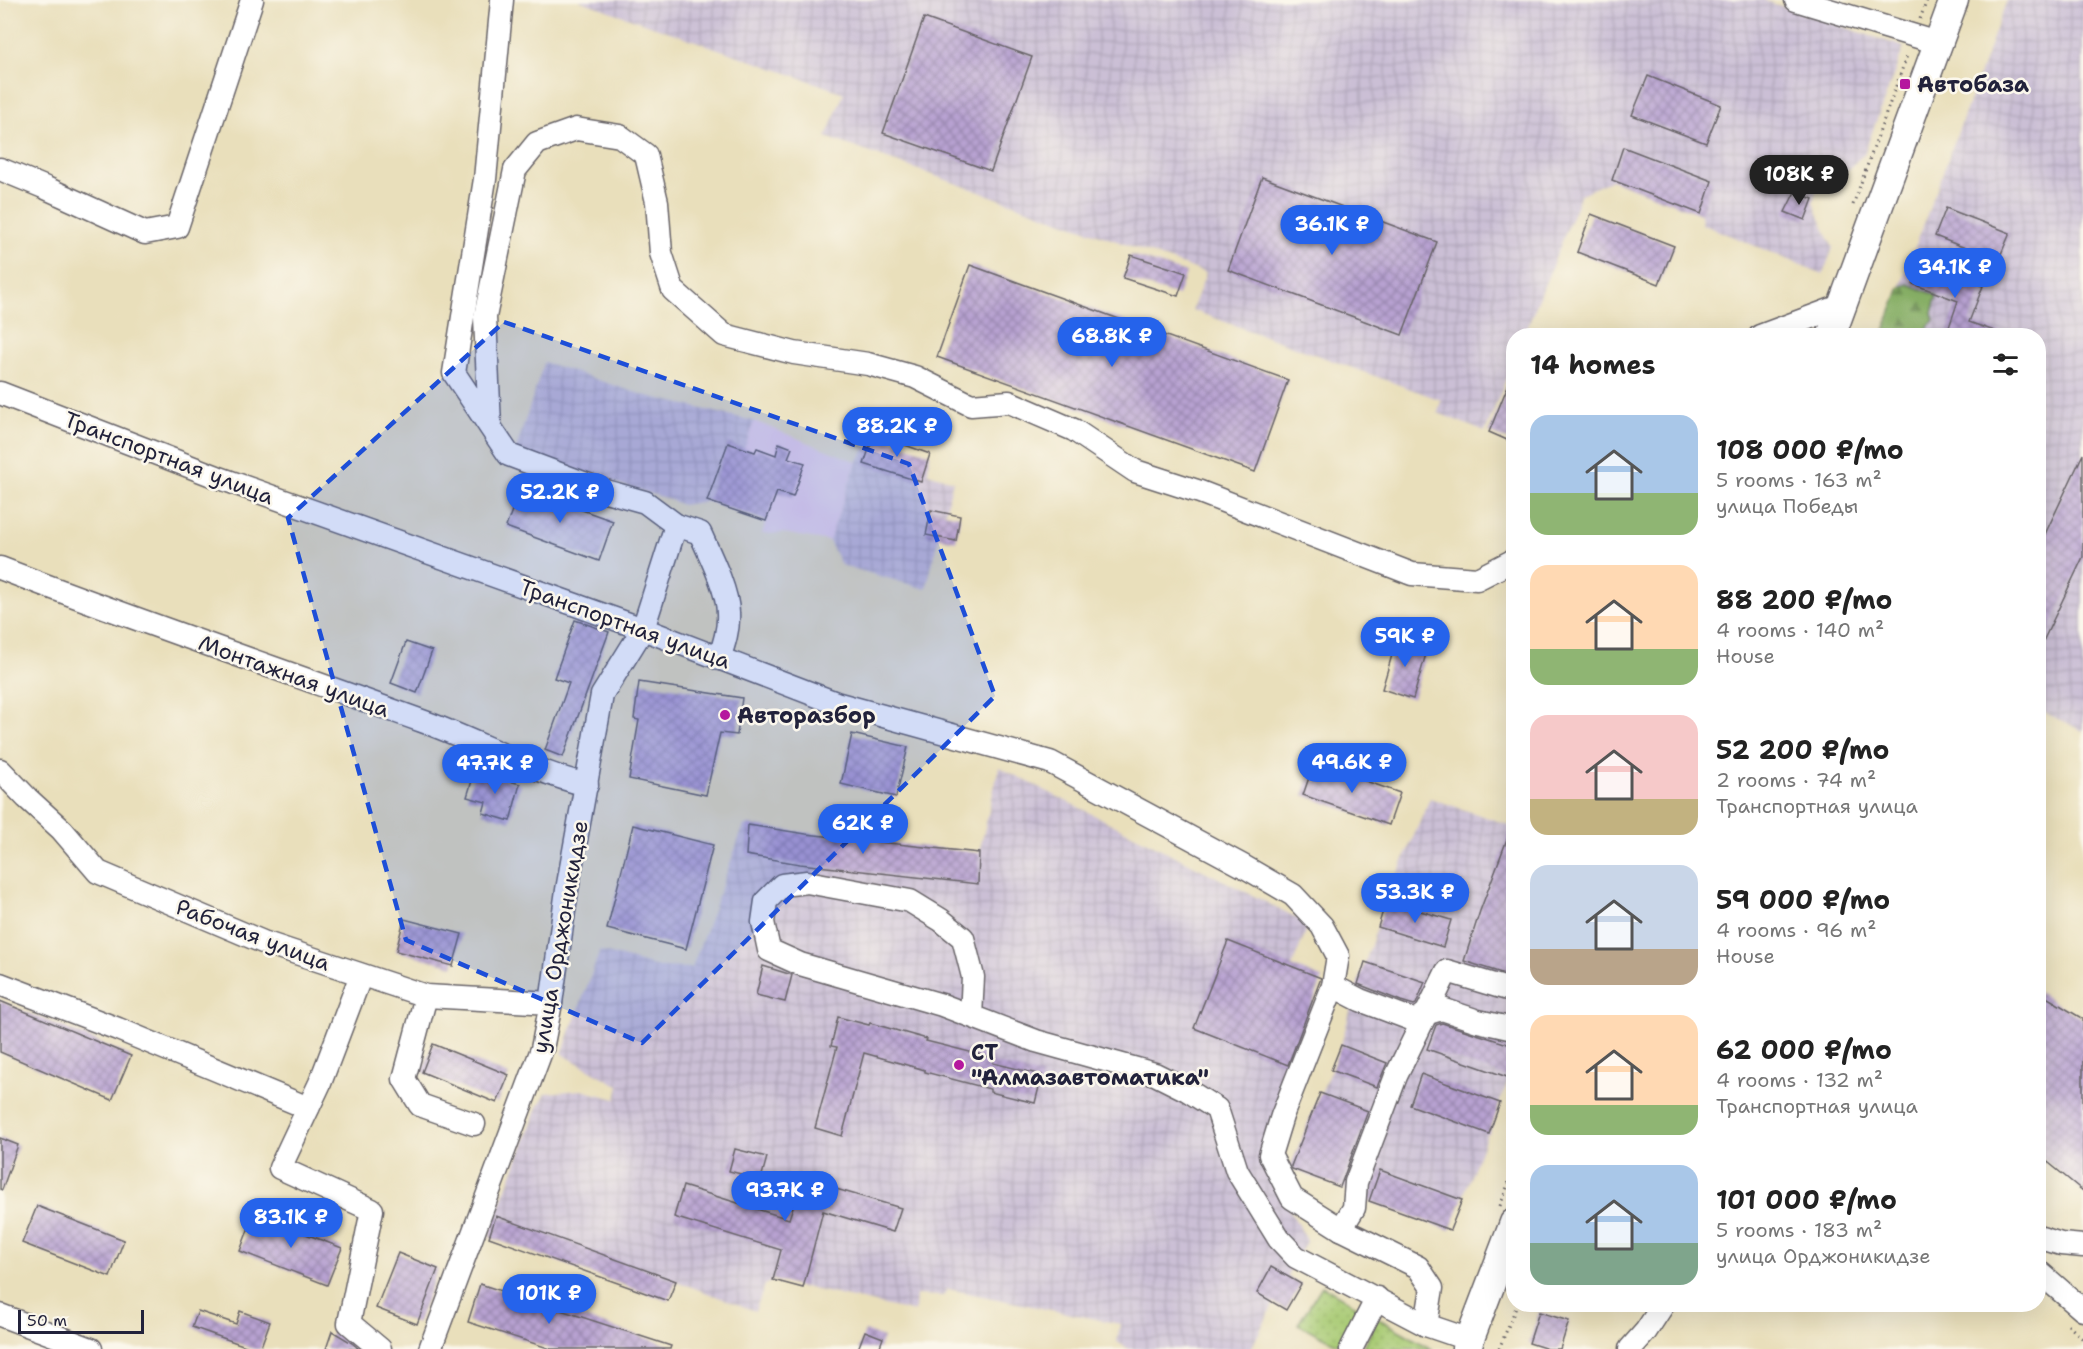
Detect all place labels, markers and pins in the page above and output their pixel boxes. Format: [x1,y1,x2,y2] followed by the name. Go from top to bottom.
[1917,70,2029,99] place label: Автобаза
[1898,77,1912,91] marker: Автобаза
[1750,155,1848,206] pin: 108K ₽
[1277,205,1387,256] pin: 36.1K ₽
[1900,248,2010,299] pin: 34.1K ₽
[1057,317,1167,368] pin: 68.8K ₽
[842,407,952,458] pin: 88.2K ₽
[505,473,615,524] pin: 52.2K ₽
[1363,617,1447,668] pin: 59K ₽
[737,701,876,730] place label: Авторазбор
[718,708,732,722] marker: Авторазбор
[1297,743,1407,794] pin: 49.6K ₽
[440,744,550,795] pin: 47.7K ₽
[821,804,905,855] pin: 62K ₽
[1360,873,1470,924] pin: 53.3K ₽
[971,1038,1209,1092] place label: СТ "Алмазавтоматика"
[952,1058,966,1072] marker: СТ "Алмазавтоматика"
[730,1171,840,1222] pin: 93.7K ₽
[236,1198,346,1249] pin: 83.1K ₽
[500,1274,598,1325] pin: 101K ₽

